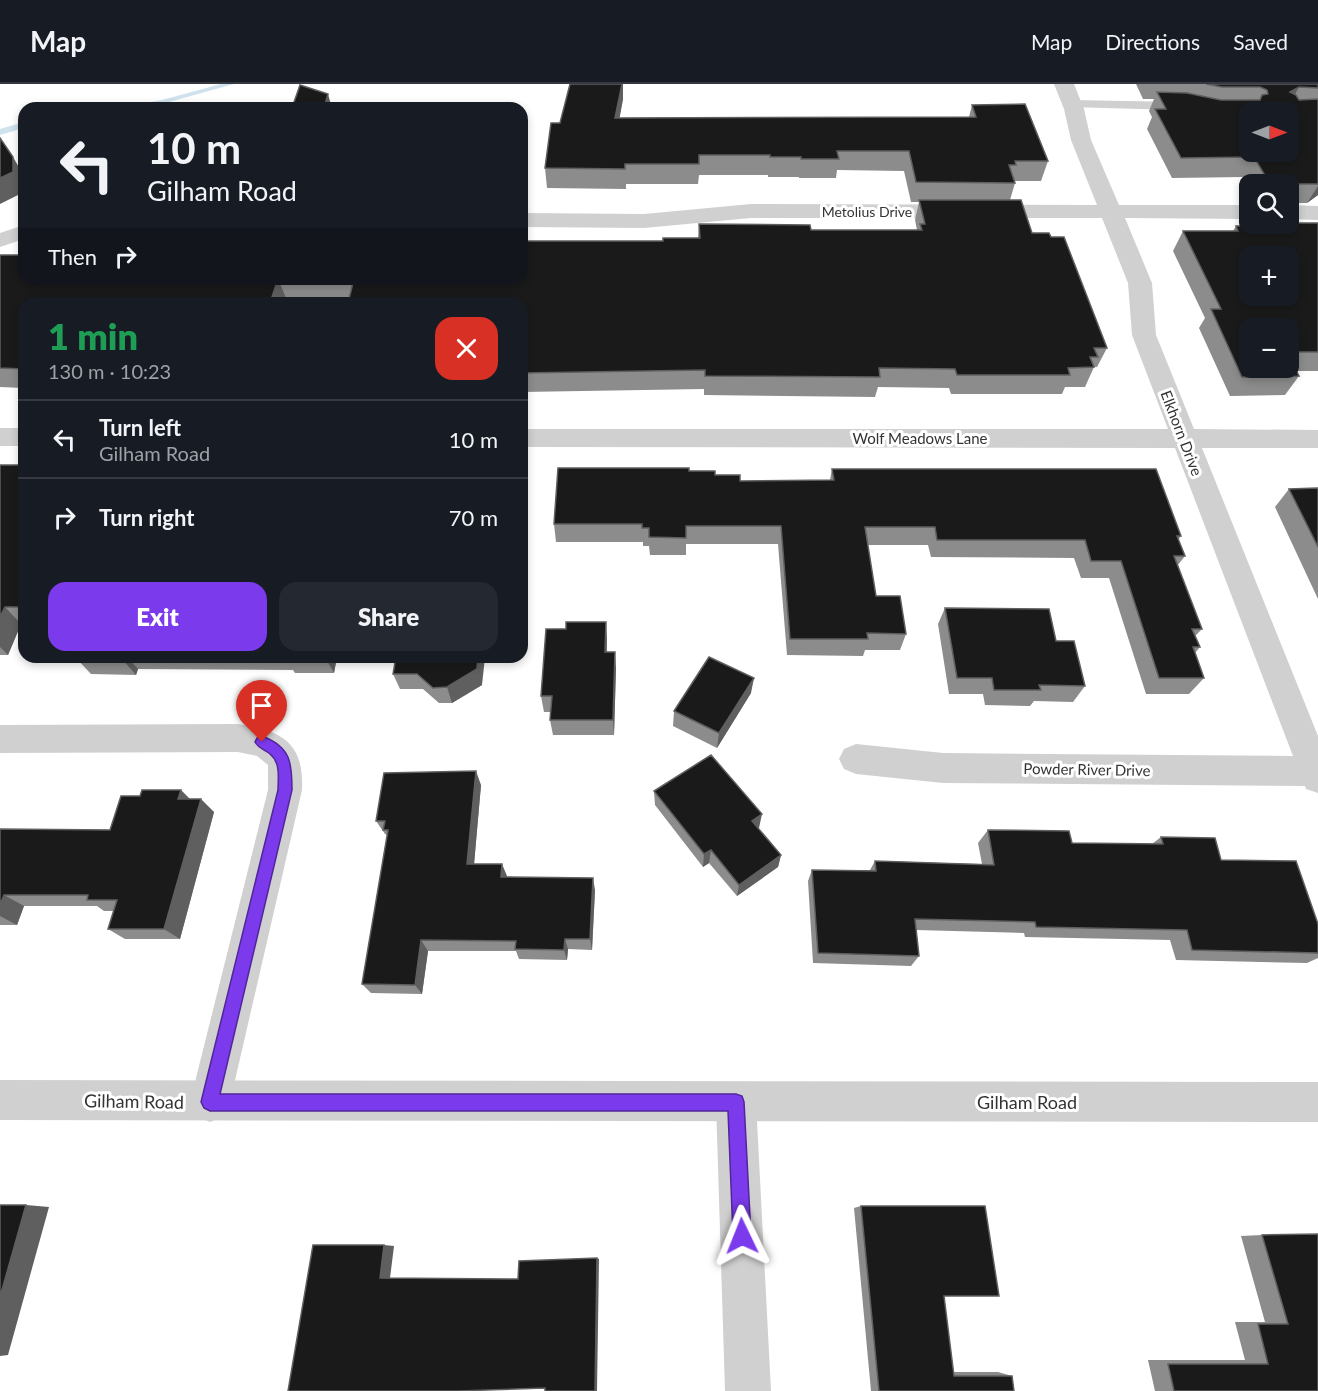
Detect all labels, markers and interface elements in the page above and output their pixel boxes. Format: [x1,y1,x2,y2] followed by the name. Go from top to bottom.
[30,24,86,58] text: Map
[1031,29,1072,54] text: Map
[1105,29,1200,54] text: Directions
[1233,29,1288,54] text: Saved
[1239,102,1299,162] north arrow
[1239,102,1299,378] map controls
[147,123,241,173] text: 10 m
[48,126,126,204] icon: left
[147,174,297,207] text: Gilham Road
[1239,174,1299,234] button: search
[822,203,912,220] street label: Metolius Drive
[109,240,142,273] icon: right
[48,243,97,270] text: Then
[1239,246,1299,306] button: +
[48,314,138,358] text: 1 min
[435,317,498,380] button: close
[1239,318,1299,378] button: −
[48,359,171,383] text: 130 m · 10:23
[1157,388,1207,478] street label: Elkhorn Drive
[99,414,181,441] text: Turn left
[48,423,81,456] icon: left
[449,426,498,453] text: 10 m
[853,429,988,447] street label: Wolf Meadows Lane
[99,441,210,465] text: Gilham Road
[48,501,81,534] icon: right
[99,504,194,531] text: Turn right
[449,504,498,531] text: 70 m
[48,582,267,651] button: Exit
[279,582,498,651] button: Share
[236,680,287,742] pin
[245,689,278,722] icon: arrive
[1023,759,1151,779] street label: Powder River Drive
[84,1089,184,1113] street label: Gilham Road
[977,1091,1077,1113] street label: Gilham Road
[710,1204,774,1268] position arrow

